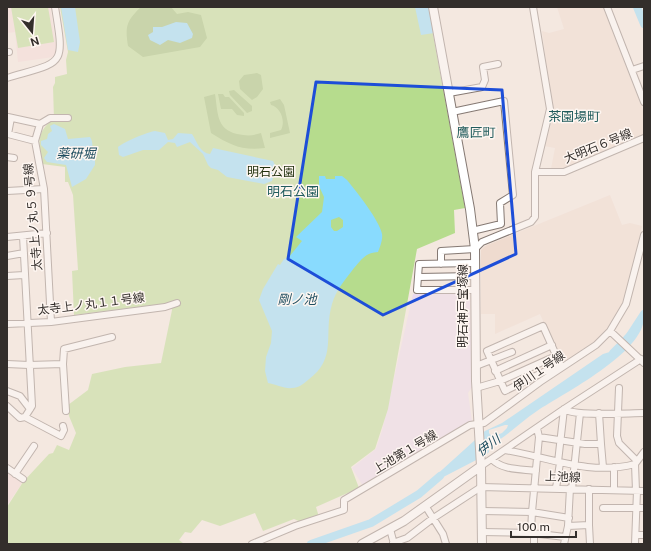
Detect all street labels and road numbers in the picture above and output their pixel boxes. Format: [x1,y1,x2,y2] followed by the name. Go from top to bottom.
[562,126,634,166] street label: 大明石６号線
[21,163,45,271] street label: 太寺上ノ丸５９号線
[456,264,470,348] street label: 明石神戸宝塚線
[37,290,145,318] street label: 太寺上ノ丸１１号線
[510,348,568,394] street label: 伊川１号線
[371,427,439,477] street label: 上池第１号線
[545,469,581,485] street label: 上池線

